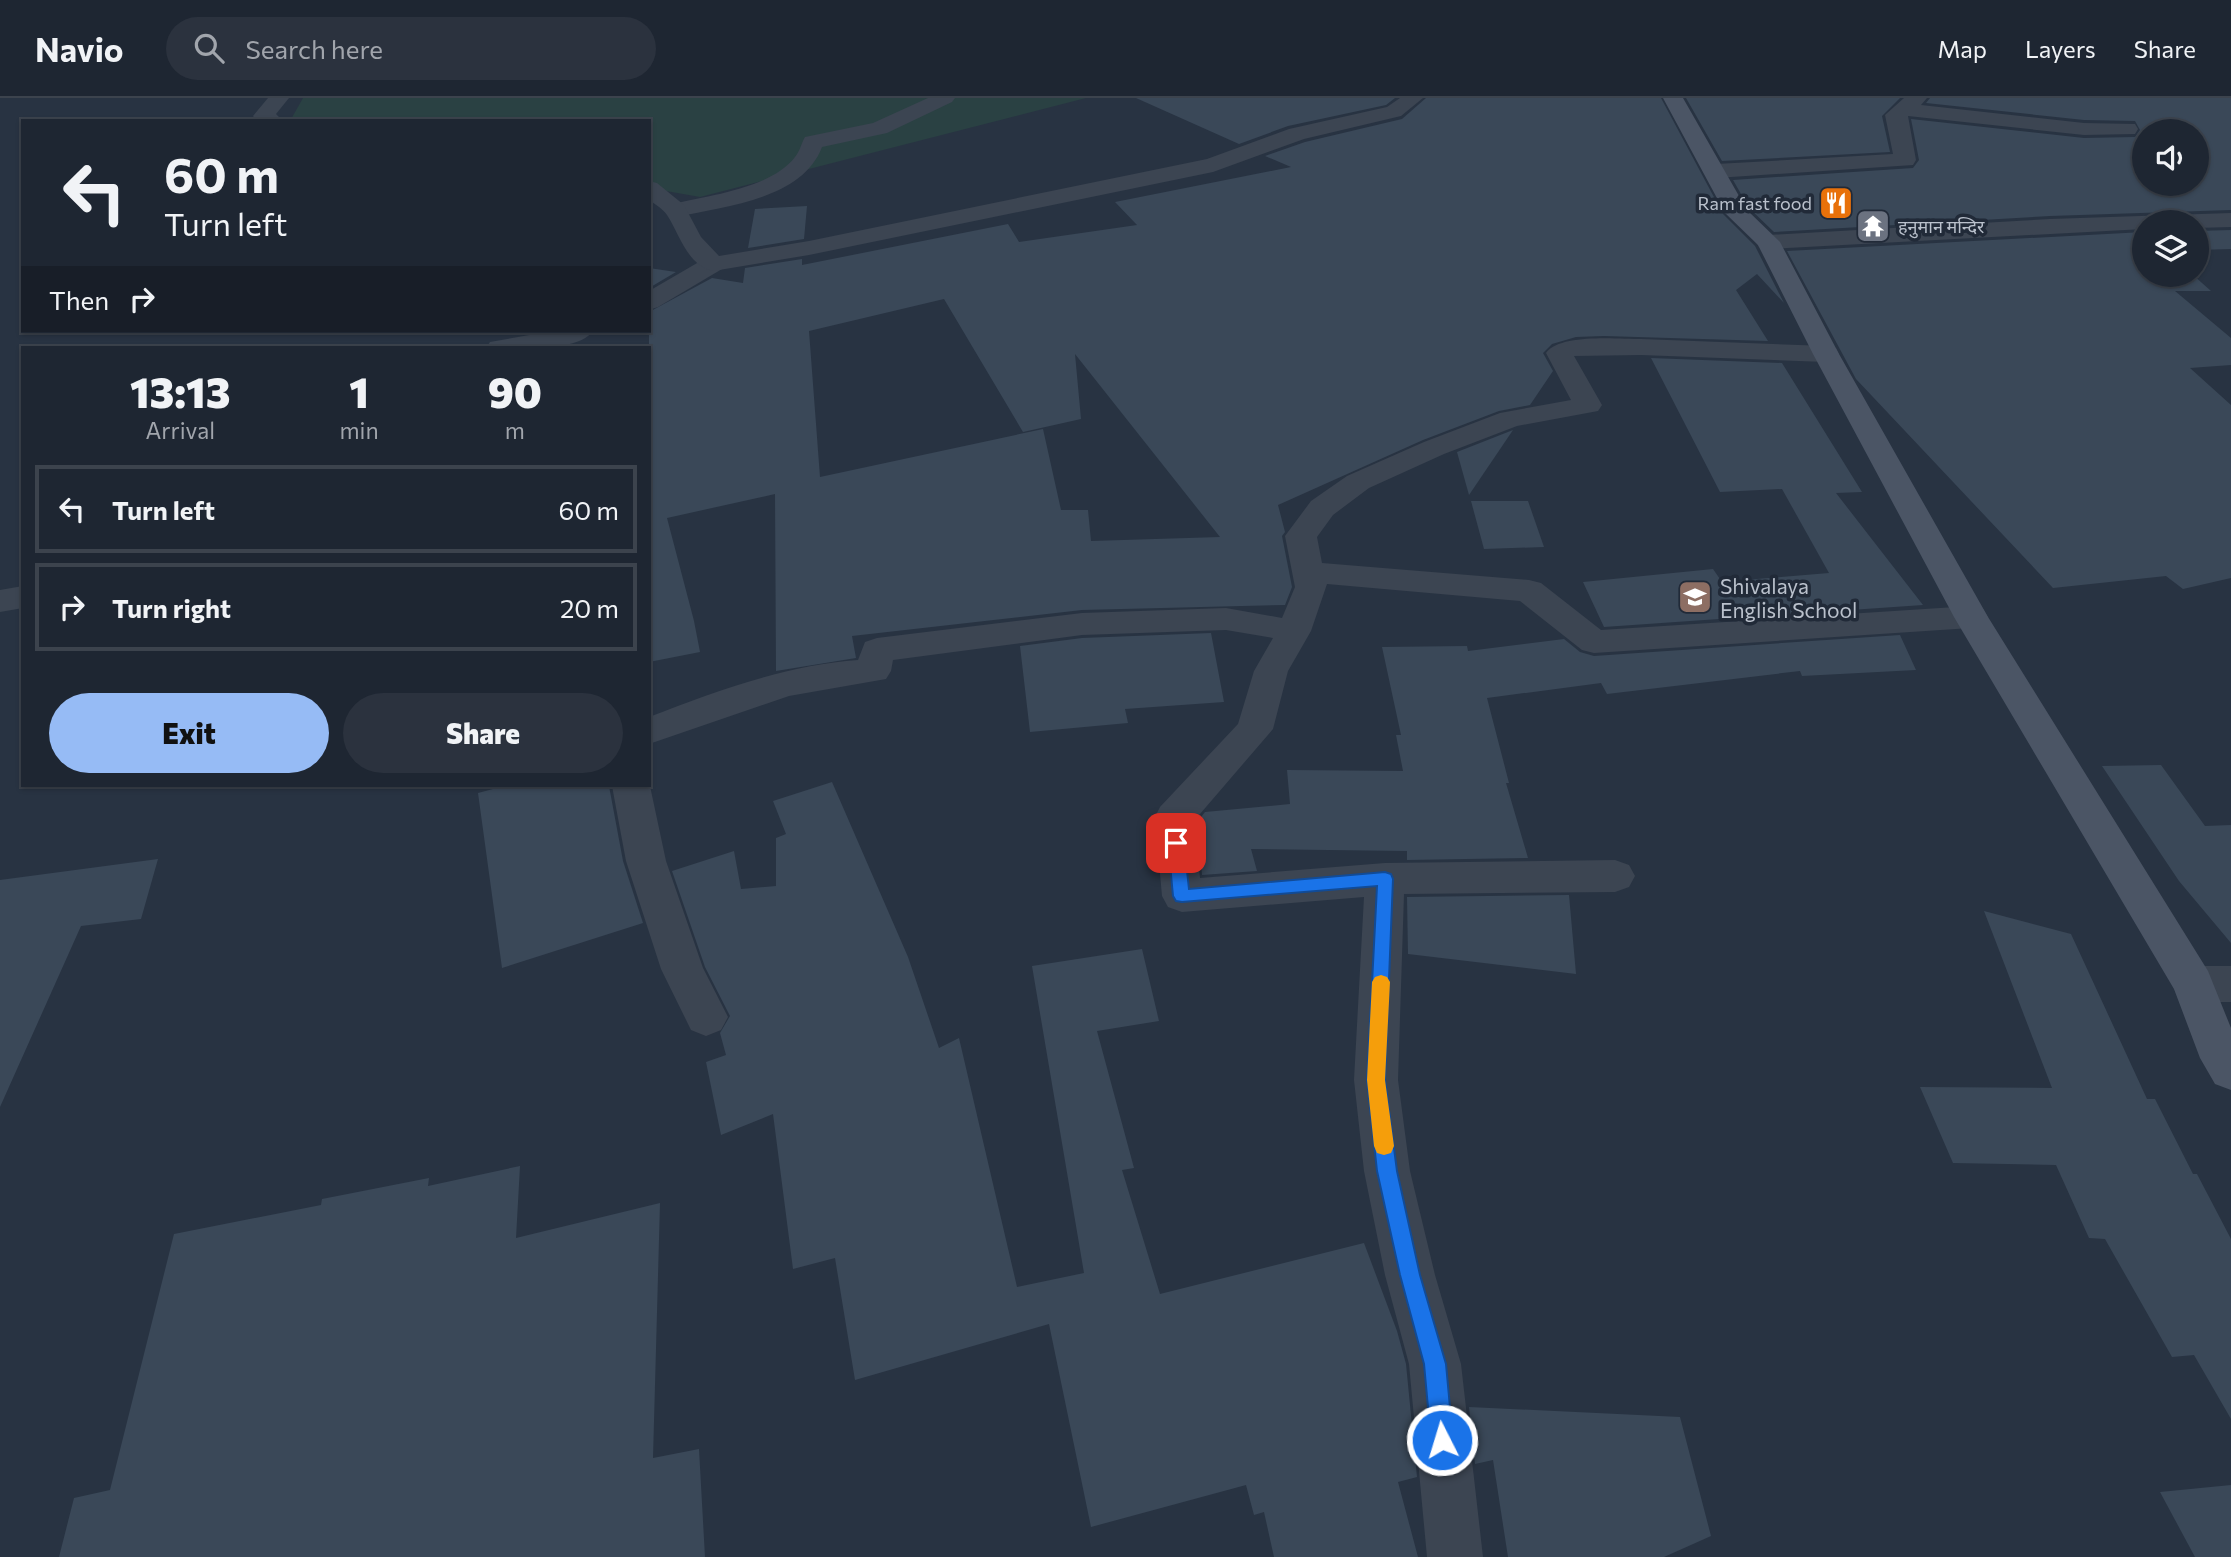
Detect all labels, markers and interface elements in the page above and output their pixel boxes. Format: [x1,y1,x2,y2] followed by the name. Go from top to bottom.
[166,17,656,80] search box
[35,28,124,69] text: Navio
[190,29,228,67] icon: search
[246,33,383,64] text: Search here
[1938,34,1987,63] text: Map
[2025,34,2096,63] text: Layers
[2134,34,2196,63] text: Share
[2132,119,2209,287] map controls
[2132,119,2209,196] button: sound
[164,143,279,203] text: 60 m
[49,147,140,238] icon: left
[1817,184,1855,222] restaurant icon: Ram fast food
[1698,192,1812,214] place label: Ram fast food
[164,203,288,243] text: Turn left
[1854,207,1892,245] temple icon: हनुमान मन्दिर
[2132,210,2209,287] button: layers
[1898,215,1985,239] place label: हनुमान मन्दिर
[123,280,161,318] icon: right
[49,284,109,315] text: Then
[130,365,230,417] text: 13:13
[349,365,369,417] text: 1
[488,365,542,417] text: 90
[145,416,215,444] text: Arrival
[339,416,379,444] text: min
[505,416,525,444] text: m
[53,490,91,528] icon: left
[112,494,215,525] text: Turn left
[559,494,619,525] text: 60 m
[1720,573,1857,622] place label: Shivalaya English School
[1676,578,1714,616] school or university icon: Shivalaya English School
[53,588,91,626] icon: right
[112,592,231,623] text: Turn right
[560,592,619,623] text: 20 m
[49,693,329,773] button: Exit
[343,693,623,773] button: Share
[1146,813,1206,873] pin
[1157,824,1195,862] icon: arrive
[1405,1403,1479,1477] position arrow

